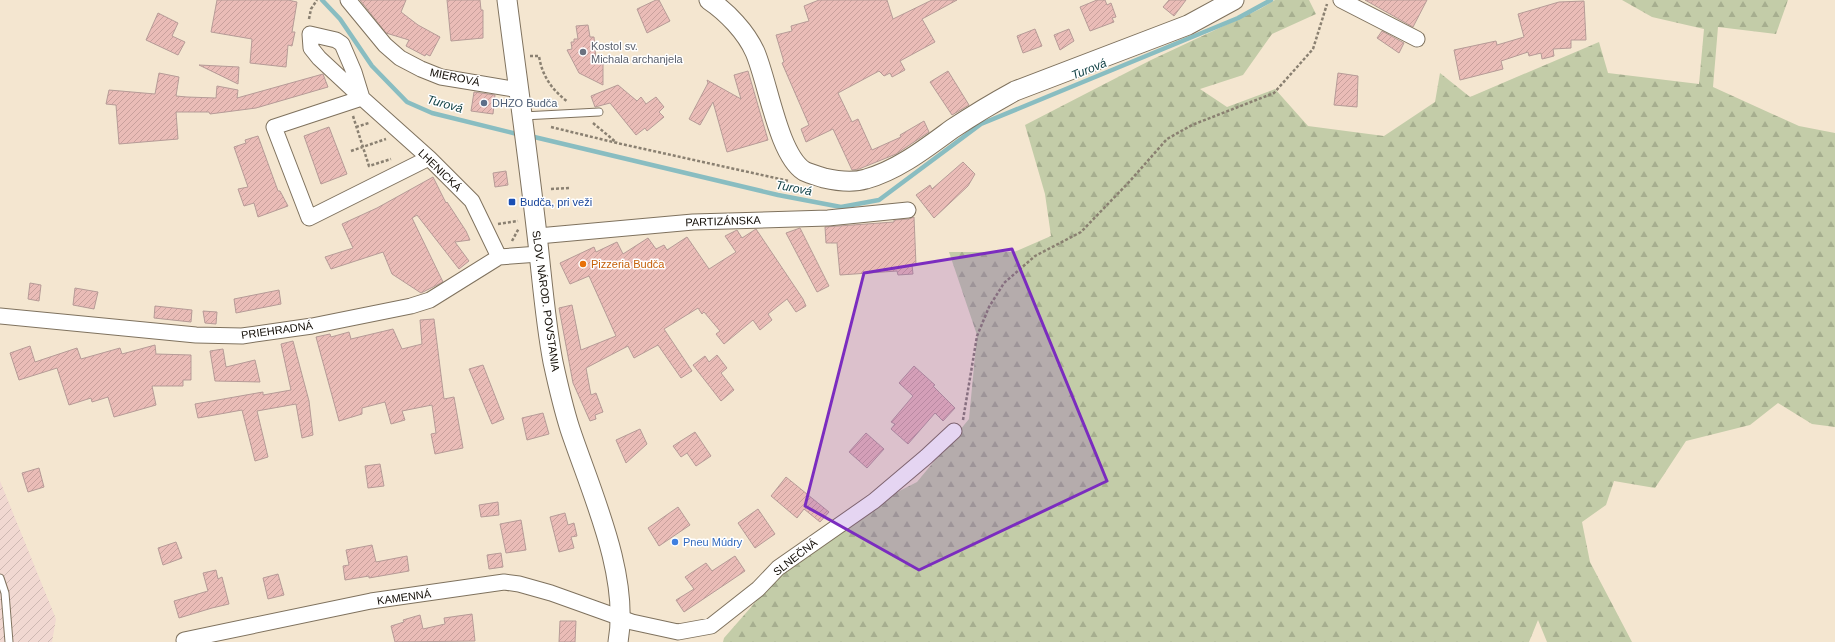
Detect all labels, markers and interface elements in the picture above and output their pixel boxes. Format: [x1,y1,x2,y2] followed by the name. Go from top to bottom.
[591,40,684,65] place label: Kostol sv. Michala archanjela
[578,47,588,57] marker: Kostol sv. Michala archanjela
[1069,56,1109,82] water label: Turová
[429,66,482,88] street label: MIEROVÁ
[426,92,465,116] water label: Turová
[492,97,558,109] place label: DHZO Budča
[479,98,489,108] marker: DHZO Budča
[416,147,464,194] street label: LHENICKÁ
[775,178,814,198] water label: Turová
[520,196,592,208] place label: Budča, pri veži
[507,197,517,207] marker: Budča, pri veži
[685,214,762,228] street label: PARTIZÁNSKA
[530,230,562,373] street label: SLOV. NÁROD. POVSTANIA
[591,258,665,270] place label: Pizzeria Budča
[578,259,588,269] marker: Pizzeria Budča
[240,319,314,341] street label: PRIEHRADNÁ
[683,536,743,548] place label: Pneu Múdry
[771,536,820,578] street label: SLNEČNÁ
[670,537,680,547] marker: Pneu Múdry
[376,587,432,607] street label: KAMENNÁ

